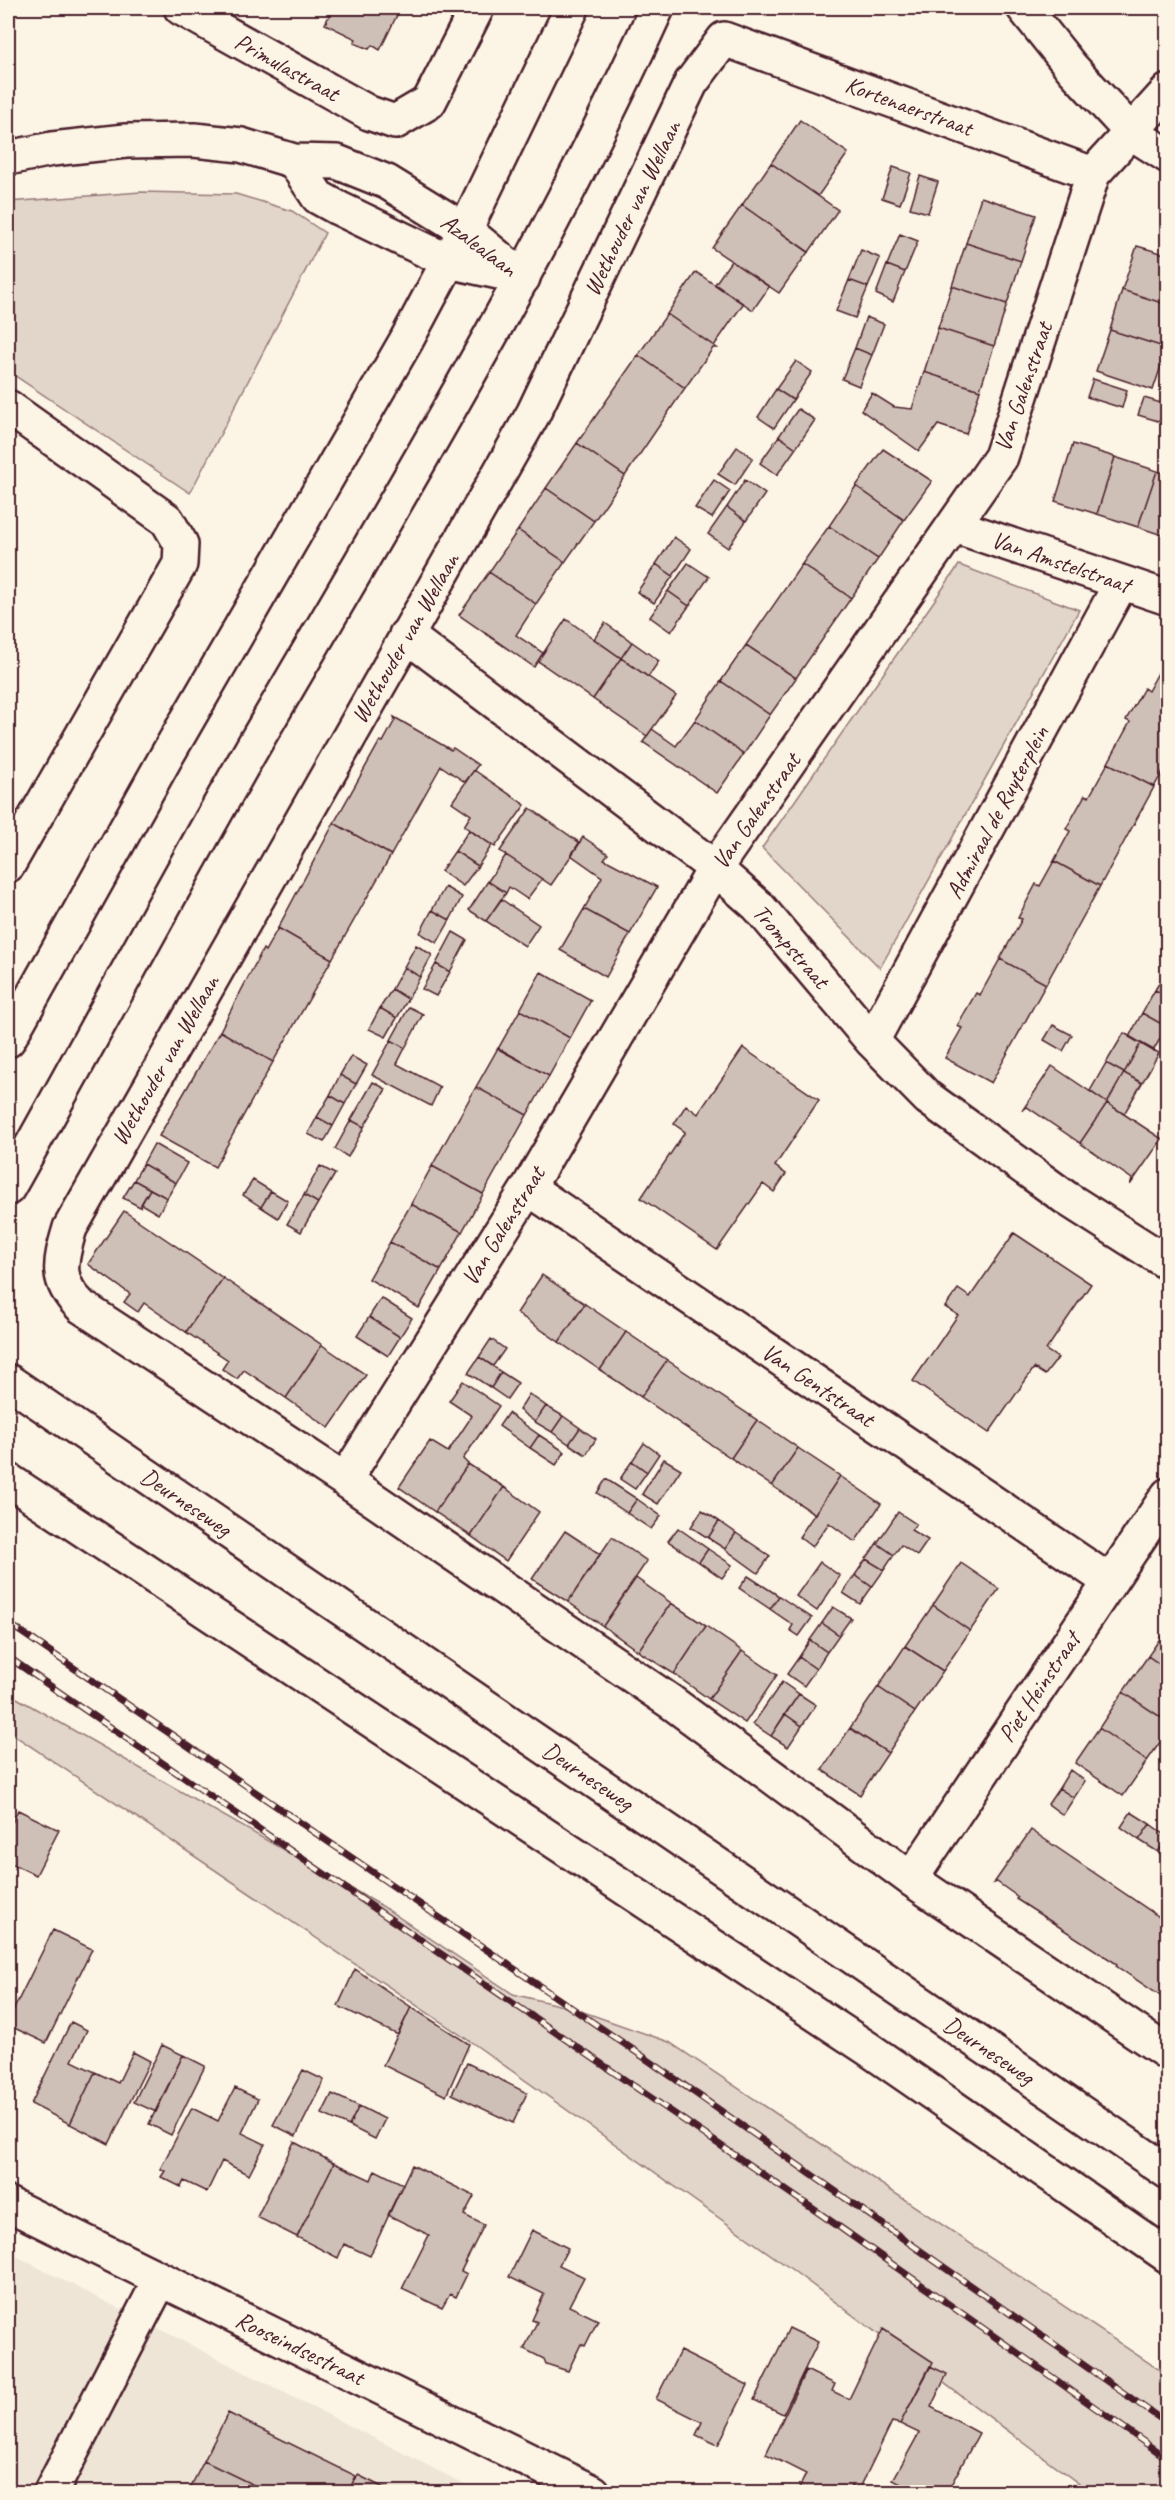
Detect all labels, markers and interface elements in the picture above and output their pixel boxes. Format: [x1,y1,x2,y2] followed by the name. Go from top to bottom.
[230,26,346,109] street label: Primulastraat
[841,69,978,144] street label: Kortenaerstraat
[577,114,688,301] street label: Wethouder van Wellaan
[435,207,524,284] street label: Azalealaan
[987,316,1060,456] street label: Van Galenstraat
[988,524,1137,601] street label: Van Amstelstraat
[344,547,466,728] street label: Wethouder van Wellaan
[939,720,1055,904] street label: Admiraal de Ruyterplein
[705,746,808,875] street label: Van Galenstraat
[746,898,837,996] street label: Trompstraat
[104,969,226,1150] street label: Wethouder van Wellaan
[455,1159,553,1291] street label: Van Galenstraat
[756,1336,882,1435] street label: Van Gentstraat
[135,1461,239,1545] street label: Deurneseweg
[991,1624,1088,1748] street label: Piet Heinstraat
[537,1735,641,1819] street label: Deurneseweg
[938,2009,1042,2093] street label: Deurneseweg
[231,2304,371,2393] street label: Rooseindsestraat

